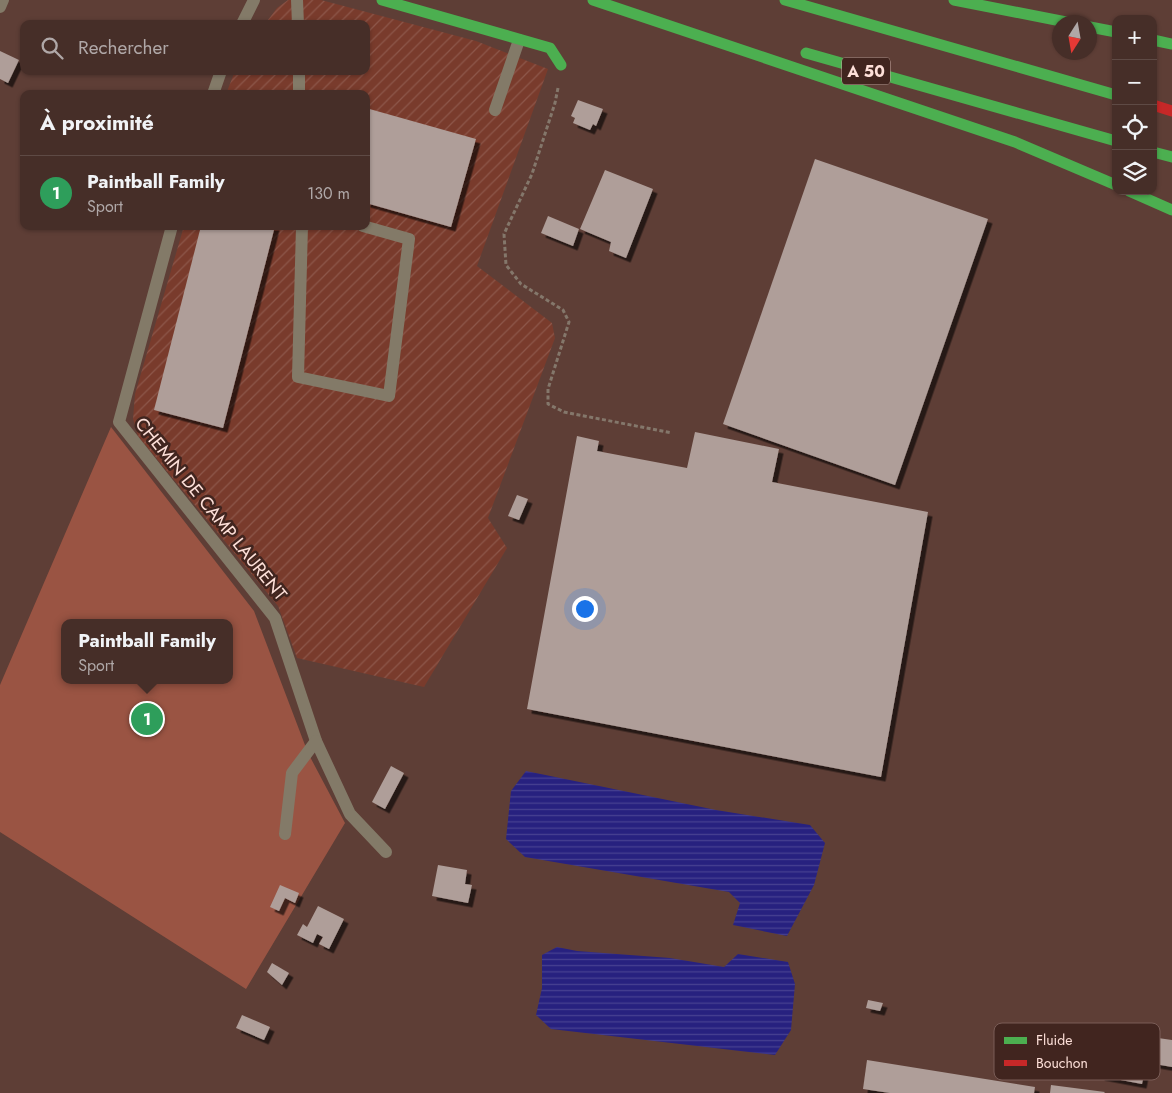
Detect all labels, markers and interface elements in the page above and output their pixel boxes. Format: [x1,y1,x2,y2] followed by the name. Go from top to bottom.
[1052,15,1097,60] north arrow
[1112,15,1157,195] map controls
[1112,15,1157,60] button: +
[20,20,370,75] search box
[38,34,66,62] icon: search
[78,34,169,61] text: Rechercher
[842,58,890,84] road number: A 50
[1112,60,1157,105] button: −
[1112,105,1157,150] button: locate
[40,108,154,138] text: À proximité
[1112,150,1157,195] button: layers
[87,168,225,195] text: Paintball Family
[52,182,60,205] text: 1
[307,182,350,205] text: 130 m
[87,195,123,218] text: Sport
[129,412,294,607] street label: CHEMIN DE CAMP LAURENT
[572,596,598,622] your location
[61,619,233,684] popup
[78,627,216,654] text: Paintball Family
[78,654,114,677] text: Sport
[131,700,163,738] pin: 1
[994,1023,1160,1080] legend
[1036,1030,1072,1050] text: Fluide
[1036,1053,1088,1073] text: Bouchon

